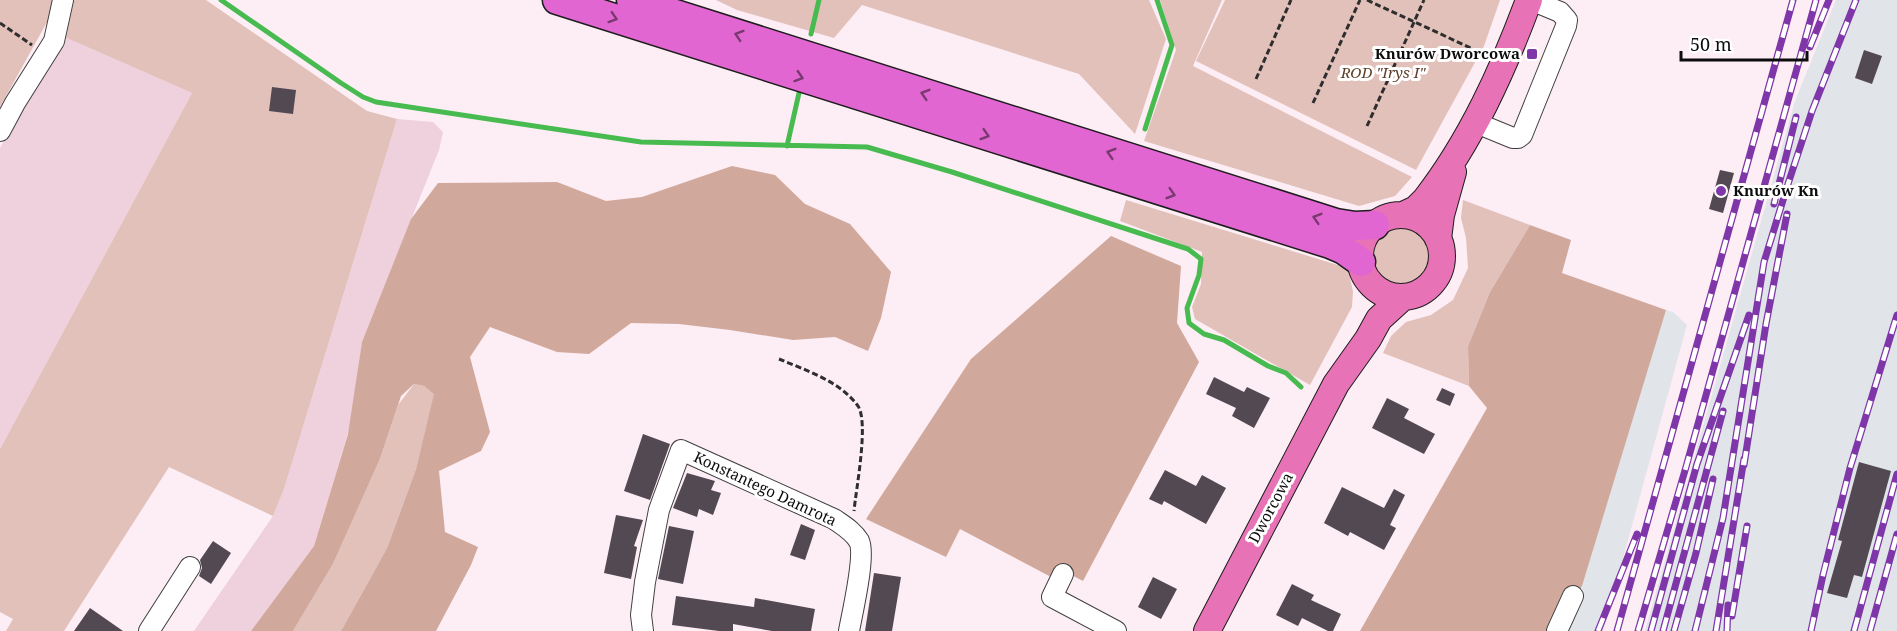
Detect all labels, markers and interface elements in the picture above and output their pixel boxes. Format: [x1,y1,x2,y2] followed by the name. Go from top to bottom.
[607,11,618,23] one-way arrow
[1681,24,1807,62] scale bar
[734,30,745,42] one-way arrow
[1690,32,1732,56] text: 50 m
[1375,43,1520,63] place label: Knurów Dworcowa
[1525,47,1539,61] marker: Knurów Dworcowa
[1340,62,1426,82] park label: ROD "Irys I"
[793,69,804,82] one-way arrow
[920,89,931,101] one-way arrow
[979,128,990,140] one-way arrow
[1106,148,1117,160] one-way arrow
[1733,180,1819,200] place label: Knurów Kn
[1714,184,1728,198] marker: Knurów Kn
[1165,187,1176,199] one-way arrow
[1312,212,1323,225] one-way arrow
[691,446,840,530] street label: Konstantego Damrota
[1243,469,1297,546] street label: Dworcowa

